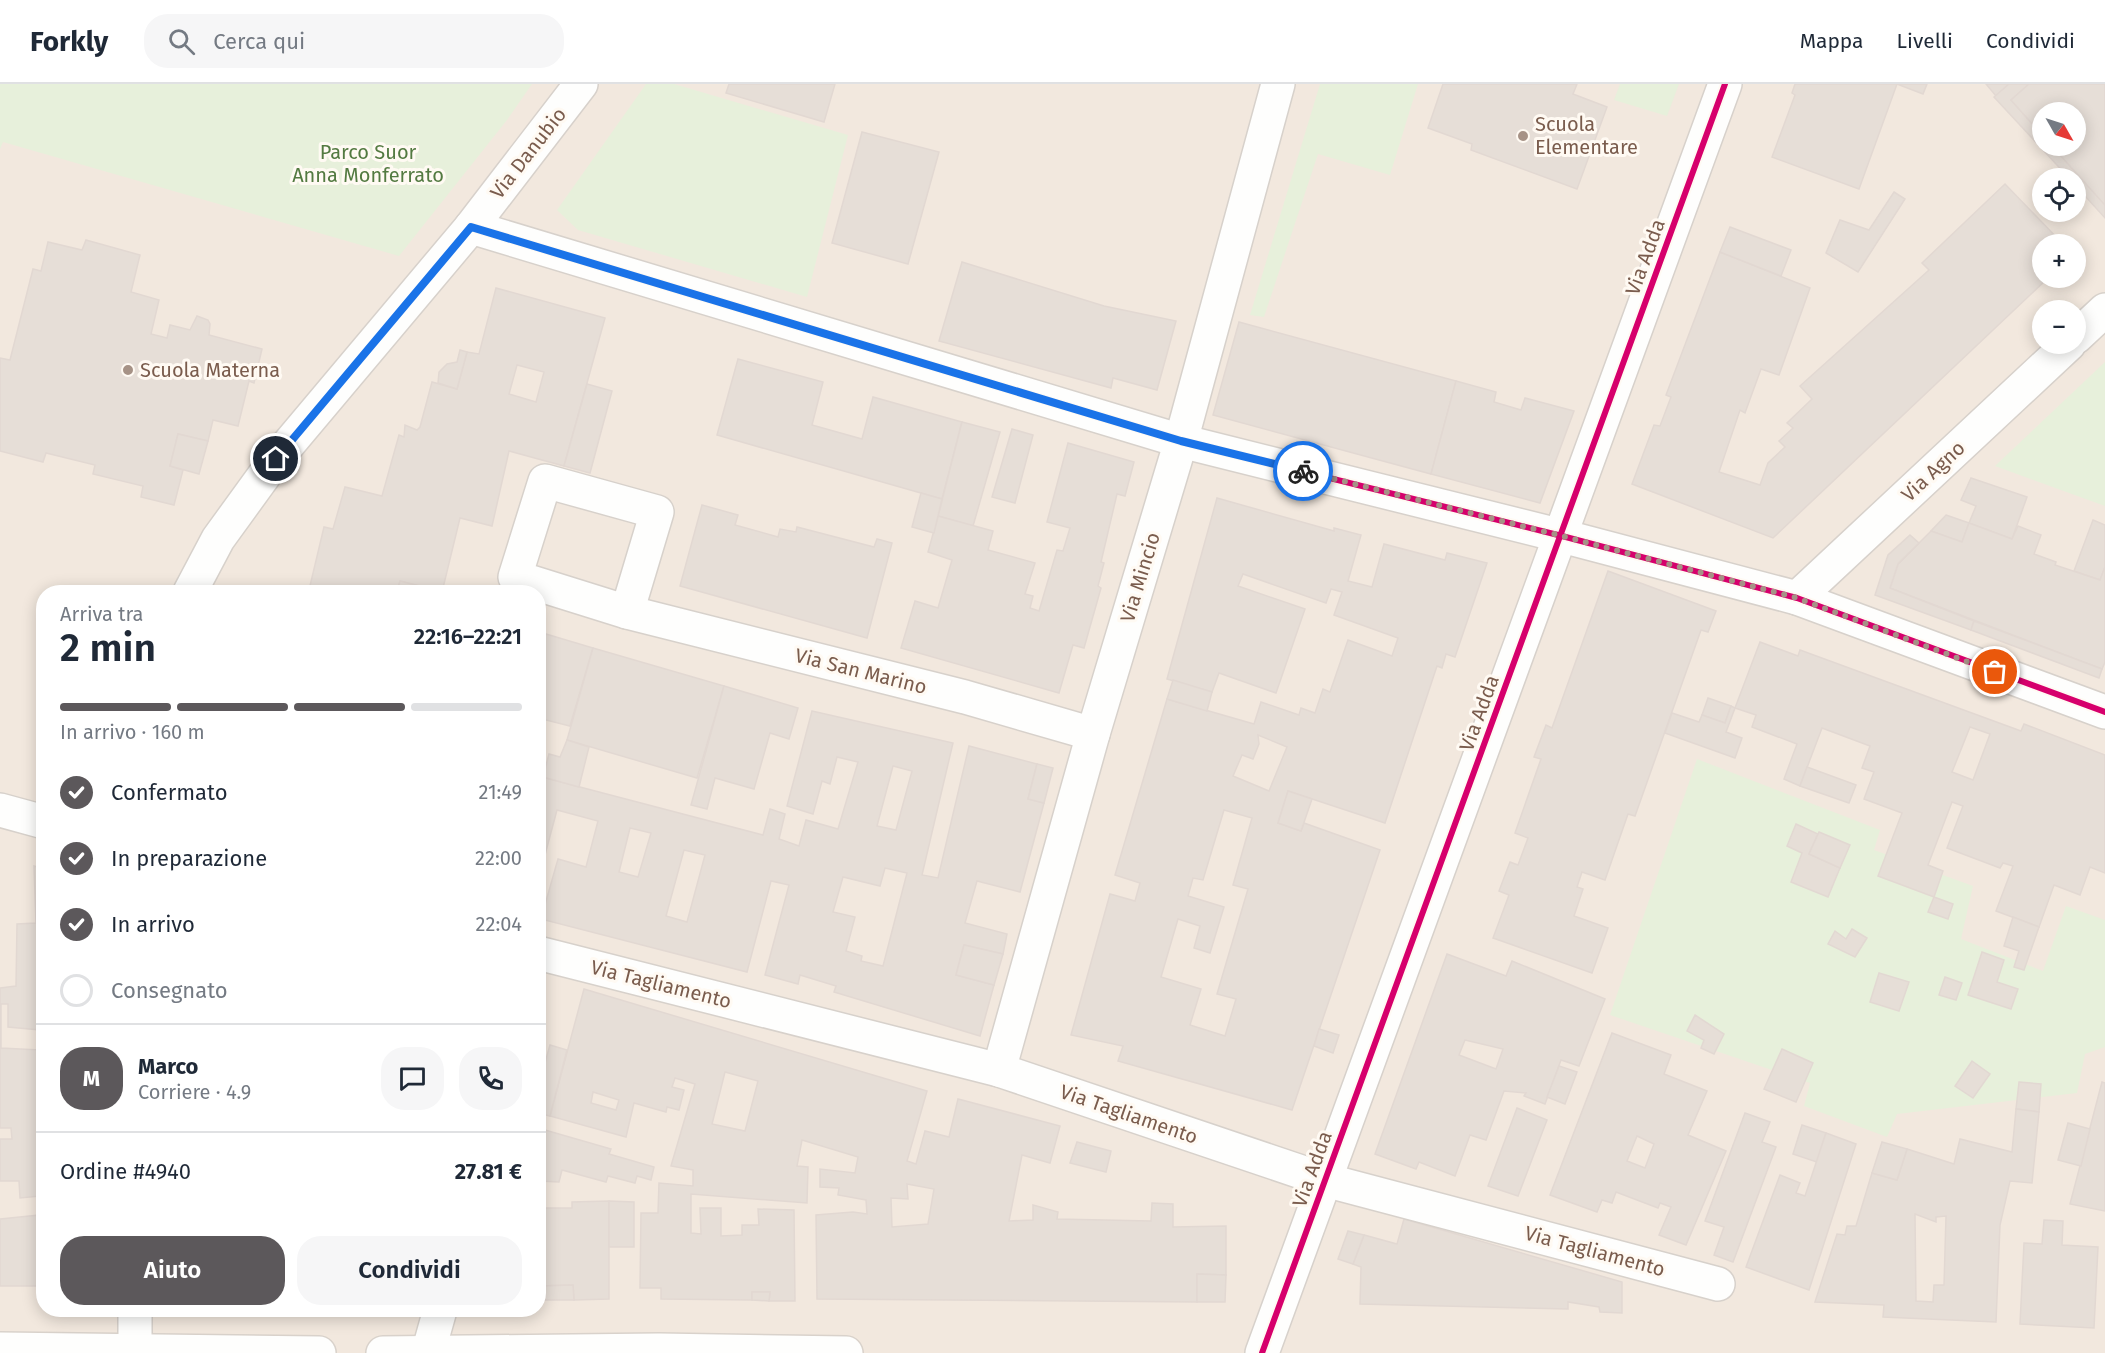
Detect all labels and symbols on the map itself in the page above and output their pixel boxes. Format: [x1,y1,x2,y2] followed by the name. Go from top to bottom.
[2032,102,2086,156] north arrow
[485,103,571,203] street label: Via Danubio
[1535,112,1638,159] place label: Scuola Elementare
[1516,129,1530,143] marker: Scuola Elementare
[292,140,444,187] park label: Parco Suor Anna Monferrato
[1620,216,1670,298] street label: Via Adda
[140,358,280,382] place label: Scuola Materna
[121,363,135,377] marker: Scuola Materna
[250,433,301,484] pin
[1896,436,1970,506] street label: Via Agno
[1273,441,1333,501] courier
[1115,529,1165,625] street label: Via Mincio
[793,643,929,699] street label: Via San Marino
[1969,646,2020,697] pin
[1454,672,1504,754] street label: Via Adda
[588,955,734,1013] street label: Via Tagliamento
[1057,1079,1201,1149] street label: Via Tagliamento
[1287,1128,1337,1210] street label: Via Adda
[1522,1221,1668,1281] street label: Via Tagliamento

